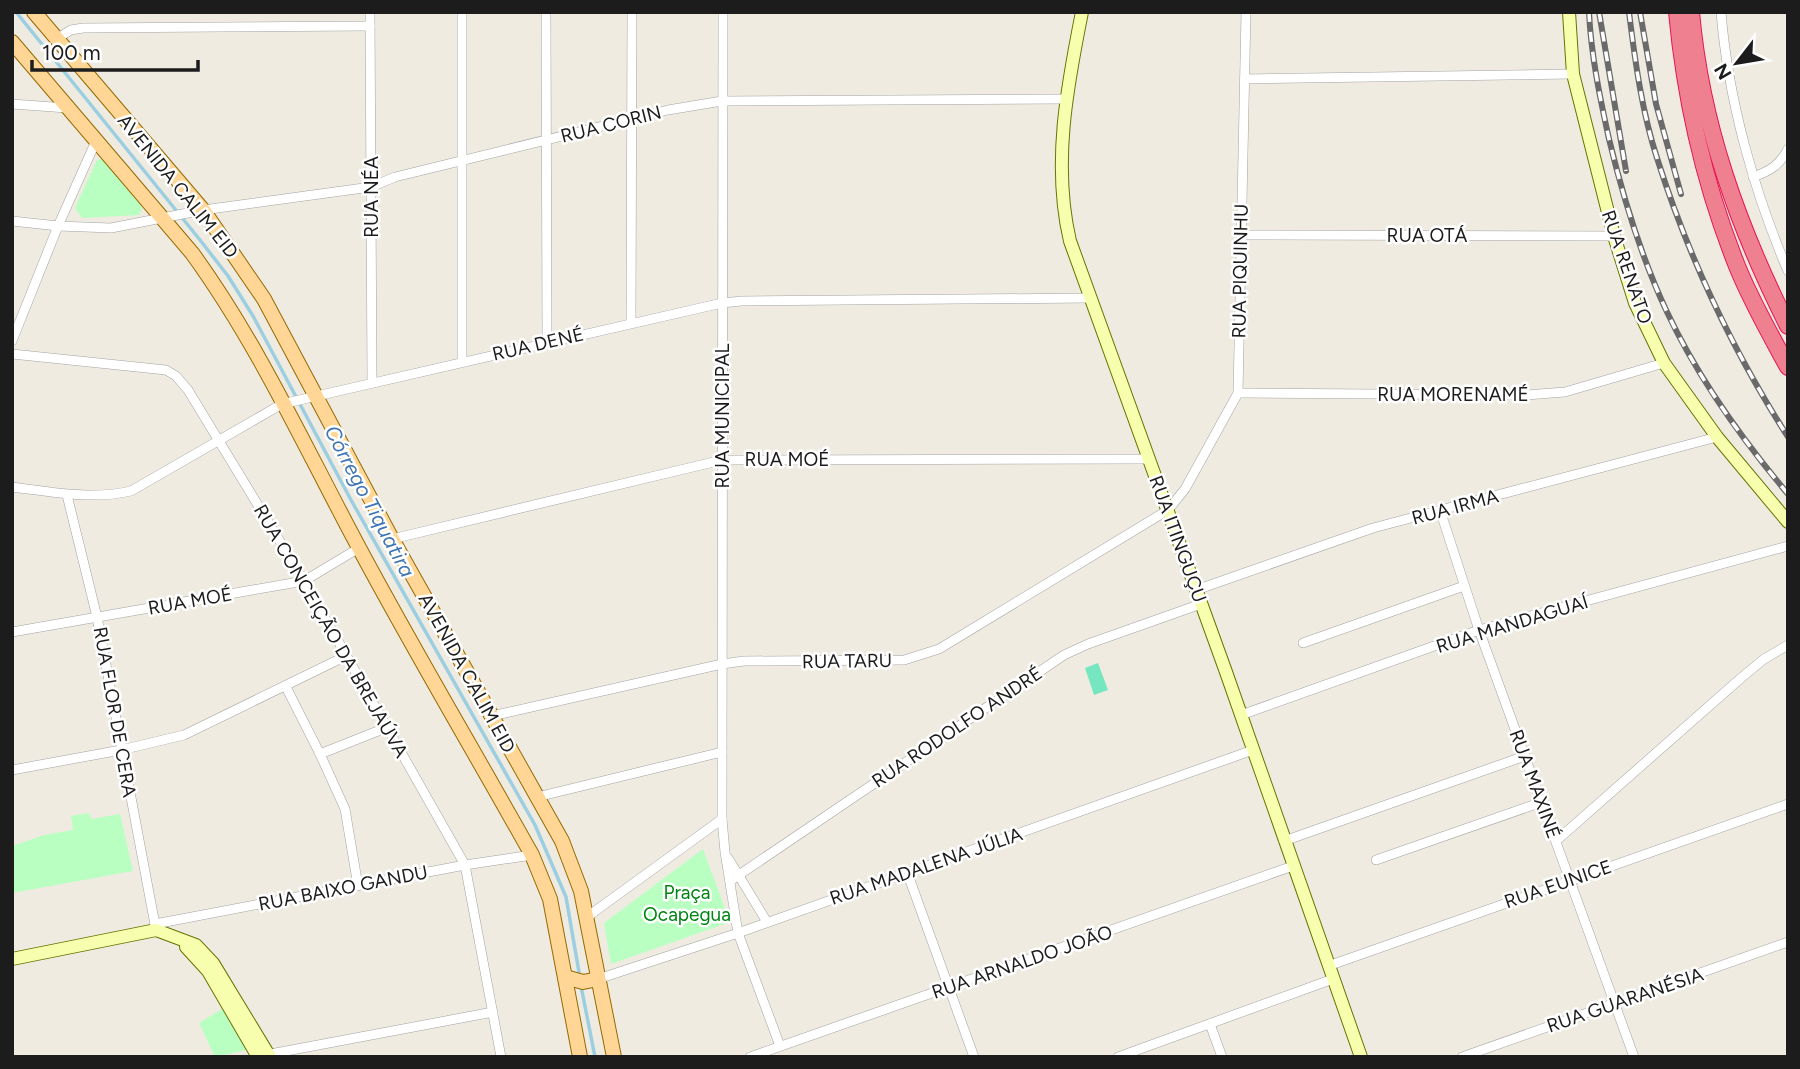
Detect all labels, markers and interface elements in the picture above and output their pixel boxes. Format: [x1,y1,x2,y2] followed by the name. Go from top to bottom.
[32,28,198,72] scale bar
[1702,28,1772,98] north arrow
[42,40,101,65] text: 100 m
[1709,59,1736,84] text: N
[558,100,664,148] street label: RUA CORIN
[113,109,243,263] street label: AVENIDA CALIM EID
[360,156,383,238] street label: RUA NÉA
[1227,203,1253,339] street label: RUA PIQUINHU
[1597,207,1657,327] street label: RUA RENATO
[1387,224,1468,247] street label: RUA OTÁ
[490,322,586,366] street label: RUA DENÉ
[711,343,734,488] street label: RUA MUNICIPAL
[1377,383,1529,406] street label: RUA MORENAMÉ
[319,421,421,581] water label: Córrego Tiquatira
[745,448,829,471] street label: RUA MOÉ
[1144,472,1212,606] street label: RUA ITINGUÇU
[1409,484,1501,530] street label: RUA IRMA
[249,500,413,762] street label: RUA CONCEIÇÃO DA BREJAÚVA
[146,582,234,620] street label: RUA MOÉ
[414,589,520,757] street label: AVENIDA CALIM EID
[1433,590,1592,658] street label: RUA MANDAGUAÍ
[89,625,141,799] street label: RUA FLOR DE CERA
[802,649,892,673] street label: RUA TARU
[867,661,1047,793] street label: RUA RODOLFO ANDRÉ
[1505,726,1565,842] street label: RUA MAXINÉ
[827,822,1025,910] street label: RUA MADALENA JÚLIA
[1501,855,1615,913] street label: RUA EUNICE
[256,860,430,916] street label: RUA BAIXO GANDU
[643,881,731,926] park label: Praça Ocapegua
[929,920,1115,1004] street label: RUA ARNALDO JOÃO
[1544,962,1706,1038] street label: RUA GUARANÉSIA

